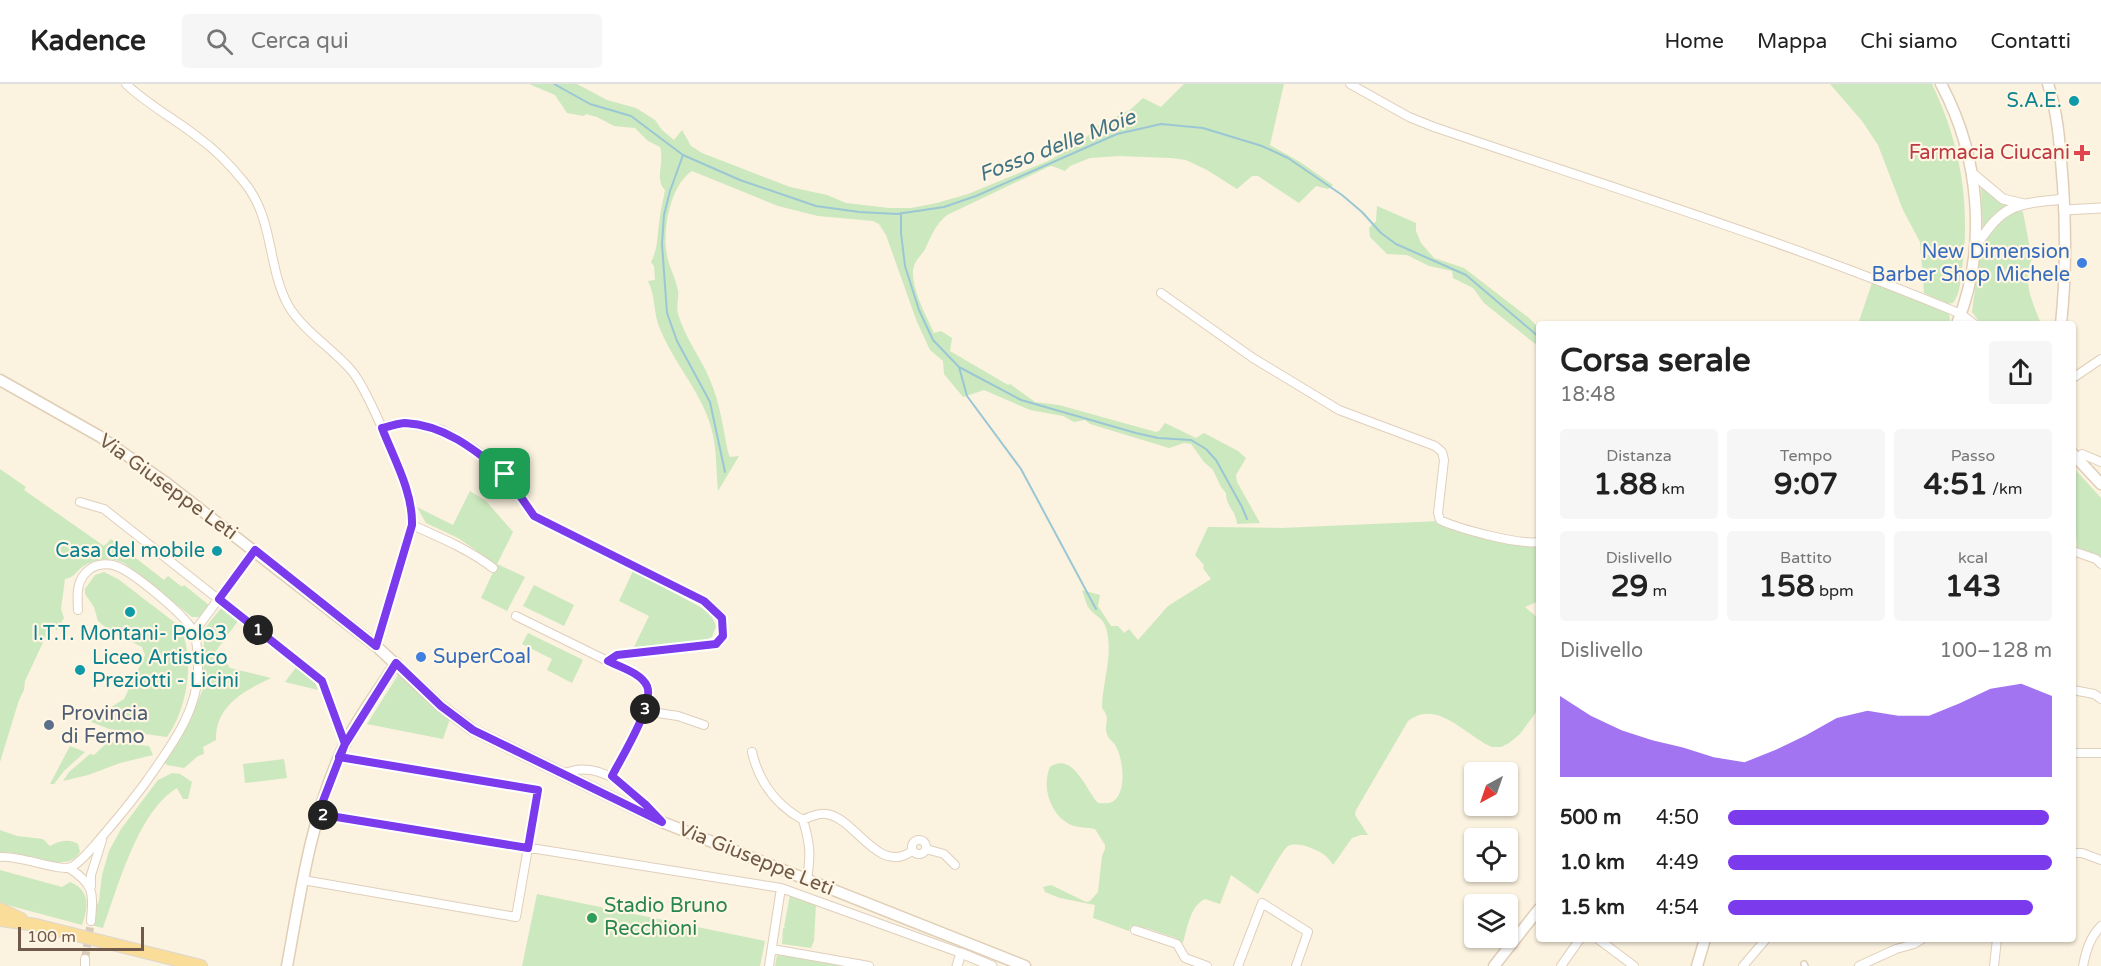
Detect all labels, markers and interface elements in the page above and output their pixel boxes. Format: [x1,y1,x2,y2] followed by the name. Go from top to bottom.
[182,14,602,68] search box
[30,24,146,58] text: Kadence
[203,25,236,58] icon: search
[251,28,349,54] text: Cerca qui
[1664,29,1724,54] text: Home
[1757,29,1827,54] text: Mappa
[1860,29,1958,54] text: Chi siamo
[1991,29,2071,54] text: Contatti
[2006,89,2062,113] place label: S.A.E.
[2067,94,2081,108] marker: S.A.E.
[975,104,1140,187] water label: Fosso delle Moie
[1909,141,2070,165] place label: Farmacia Ciucani
[2075,146,2089,160] marker: Farmacia Ciucani
[1872,240,2070,287] place label: New Dimension Barber Shop Michele
[2075,256,2089,270] marker: New Dimension Barber Shop Michele
[1560,341,1751,380] text: Corsa serale
[1989,341,2052,404] button: share
[1560,383,1615,407] text: 18:48
[94,429,242,545] street label: Via Giuseppe Leti
[1606,446,1672,466] text: Distanza
[1780,446,1832,466] text: Tempo
[1951,446,1995,466] text: Passo
[479,448,530,499] pin
[488,457,521,490] icon: arrive
[1593,466,1657,503] text: 1.88
[1774,466,1838,503] text: 9:07
[1924,466,1988,503] text: 4:51
[1657,479,1685,499] text: km
[1988,479,2022,499] text: /km
[55,539,205,563] place label: Casa del mobile
[210,544,224,558] marker: Casa del mobile
[1606,548,1672,568] text: Dislivello
[1780,548,1832,568] text: Battito
[1958,548,1988,568] text: kcal
[1611,568,1648,605] text: 29
[1758,568,1815,605] text: 158
[1945,568,2001,605] text: 143
[1648,581,1667,601] text: m
[1815,581,1854,601] text: bpm
[123,605,137,619] marker: I.T.T. Montani- Polo3
[243,615,273,645] pin: 1
[253,620,263,640] text: 1
[33,622,227,646] place label: I.T.T. Montani- Polo3
[1560,639,1643,663] text: Dislivello
[1939,639,2052,663] text: 100–128 m
[433,645,531,669] place label: SuperCoal
[92,646,239,693] place label: Liceo Artistico Preziotti - Licini
[414,650,428,664] marker: SuperCoal
[73,663,87,677] marker: Liceo Artistico Preziotti - Licini
[630,694,660,724] pin: 3
[640,699,650,719] text: 3
[61,702,148,749] place label: Provincia di Fermo
[42,718,56,732] marker: Provincia di Fermo
[1464,762,1518,816] north arrow
[1464,762,1518,948] map controls
[308,800,338,830] pin: 2
[318,805,328,825] text: 2
[1560,806,1621,830] text: 500 m
[1656,806,1699,830] text: 4:50
[675,817,837,901] street label: Via Giuseppe Leti
[1464,828,1518,882] button: locate
[1560,851,1625,875] text: 1.0 km
[1656,851,1699,875] text: 4:49
[604,894,728,941] place label: Stadio Bruno Recchioni
[1464,894,1518,948] button: layers
[1560,896,1625,920] text: 1.5 km
[1656,896,1699,920] text: 4:54
[585,911,599,925] marker: Stadio Bruno Recchioni
[18,924,144,952] scale bar
[27,927,76,947] text: 100 m

